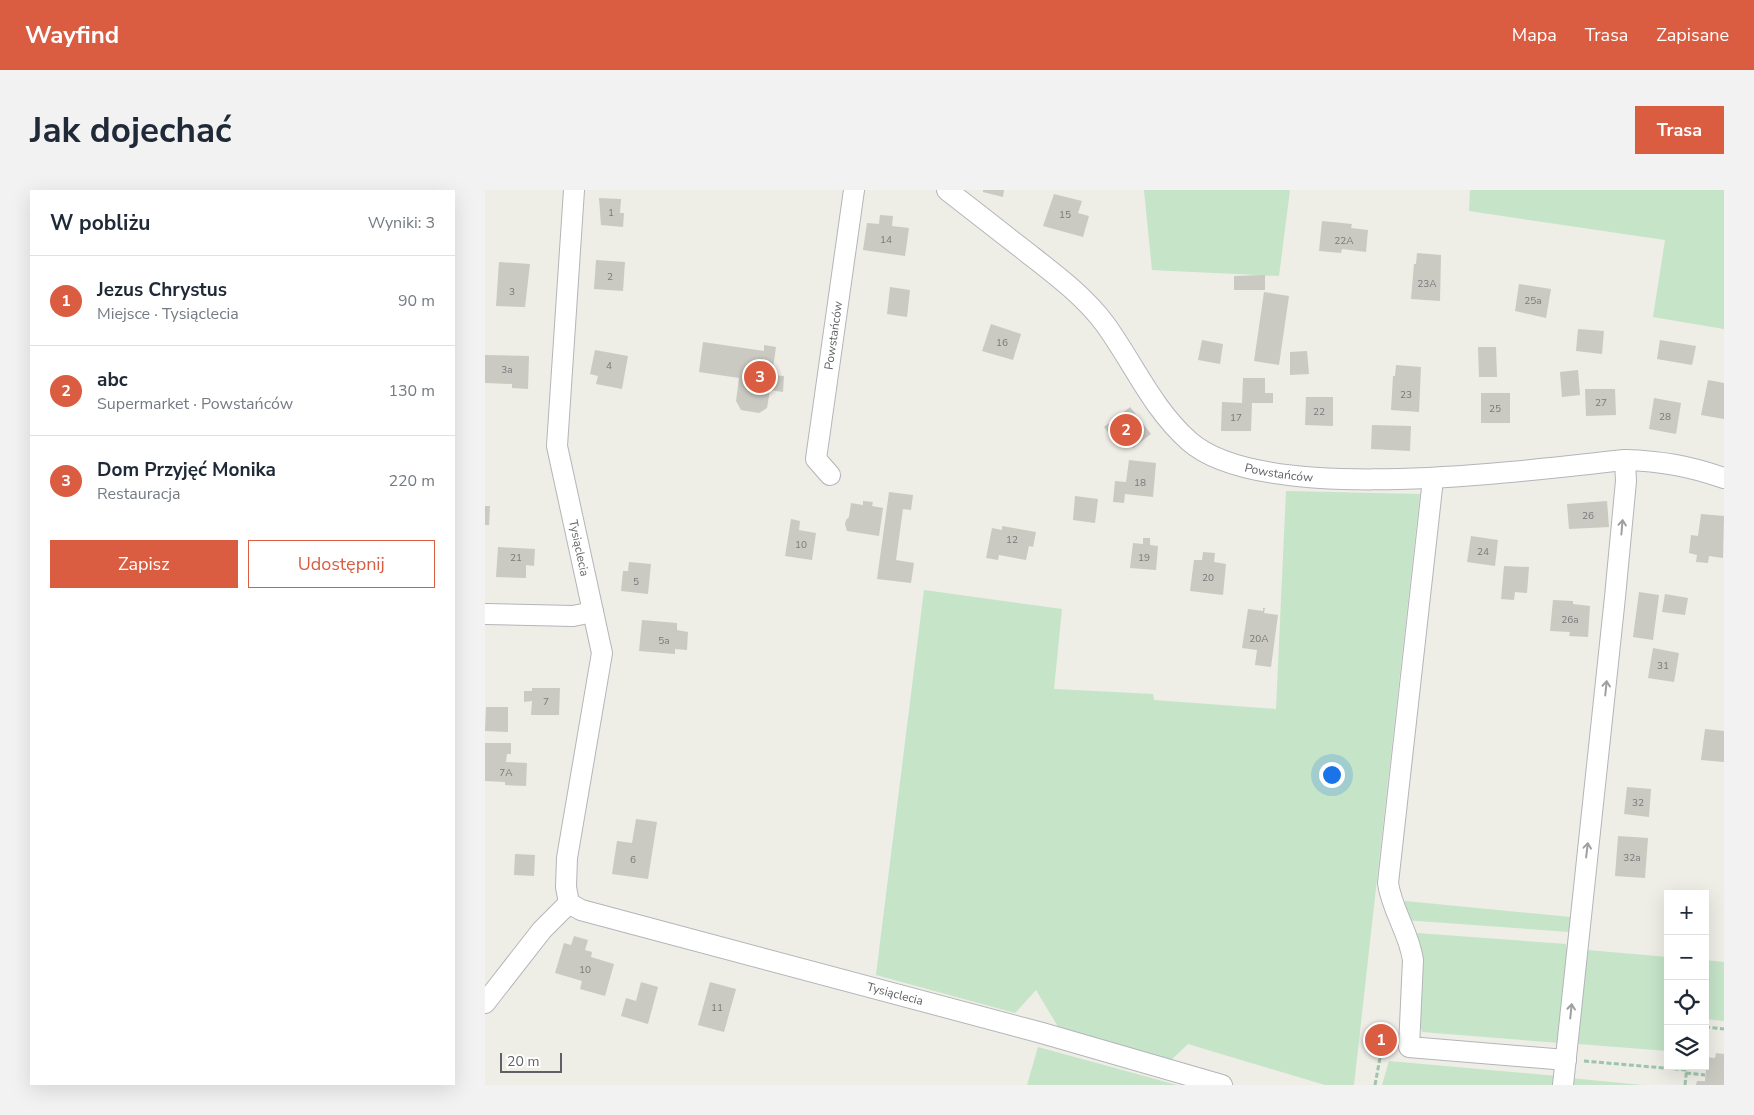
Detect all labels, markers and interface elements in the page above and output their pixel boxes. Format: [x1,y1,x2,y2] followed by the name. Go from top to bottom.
[25,19,119,51] text: Wayfind
[1512,23,1557,47] text: Mapa
[1585,23,1628,47] text: Trasa
[1656,23,1729,47] text: Zapisane
[1635,106,1724,154] button: Trasa
[30,107,232,154] text: Jak dojechać
[608,206,614,220] house number: 1
[1059,208,1071,222] house number: 15
[50,209,151,237] text: W pobliżu
[368,212,435,234] text: Wyniki: 3
[880,233,892,247] house number: 14
[1334,234,1354,248] house number: 22A
[607,270,613,284] house number: 2
[97,277,227,303] text: Jezus Chrystus
[1417,277,1437,291] house number: 23A
[509,285,515,299] house number: 3
[61,290,71,312] text: 1
[398,290,435,312] text: 90 m
[1524,294,1542,308] house number: 25a
[821,300,846,371] street label: Powstańców
[97,303,239,325] text: Miejsce · Tysiąclecia
[996,336,1008,350] house number: 16
[744,358,776,396] pin: 3
[606,359,612,373] house number: 4
[501,363,513,377] house number: 3a
[97,367,128,393] text: abc
[61,380,71,402] text: 2
[388,380,435,402] text: 130 m
[1400,388,1412,402] house number: 23
[97,393,293,415] text: Supermarket · Powstańców
[1595,396,1607,410] house number: 27
[1489,402,1501,416] house number: 25
[1313,405,1325,419] house number: 22
[1659,410,1671,424] house number: 28
[1110,411,1142,449] pin: 2
[1230,411,1242,425] house number: 17
[97,457,276,483] text: Dom Przyjęć Monika
[1243,460,1314,485] street label: Powstańców
[61,470,71,492] text: 3
[388,470,435,492] text: 220 m
[1134,476,1146,490] house number: 18
[97,483,181,505] text: Restauracja
[1582,509,1594,523] house number: 26
[565,518,593,578] street label: Tysiąclecia
[1617,519,1626,535] one-way arrow
[1006,533,1018,547] house number: 12
[795,538,807,552] house number: 10
[50,540,238,588] button: Zapisz
[248,540,435,588] button: Udostępnij
[1477,545,1489,559] house number: 24
[510,551,522,565] house number: 21
[1138,551,1150,565] house number: 19
[1202,571,1214,585] house number: 20
[633,575,639,589] house number: 5
[1561,613,1579,627] house number: 26a
[1249,632,1269,646] house number: 20A
[658,634,670,648] house number: 5a
[1657,659,1669,673] house number: 31
[1601,681,1610,697] one-way arrow
[543,695,549,709] house number: 7
[1319,762,1345,788] your location
[499,766,513,780] house number: 7A
[1632,796,1644,810] house number: 32
[1582,842,1592,858] one-way arrow
[1623,851,1641,865] house number: 32a
[630,853,636,867] house number: 6
[1664,890,1709,1070] map controls
[1664,890,1709,935] button: +
[1664,935,1709,980] button: −
[579,963,591,977] house number: 10
[865,979,925,1009] street label: Tysiąclecia
[1664,980,1709,1025] button: locate
[711,1001,723,1015] house number: 11
[1566,1004,1575,1020] one-way arrow
[1365,1021,1397,1059] pin: 1
[1664,1025,1709,1070] button: layers
[500,1050,563,1073] scale bar
[507,1052,539,1071] text: 20 m

